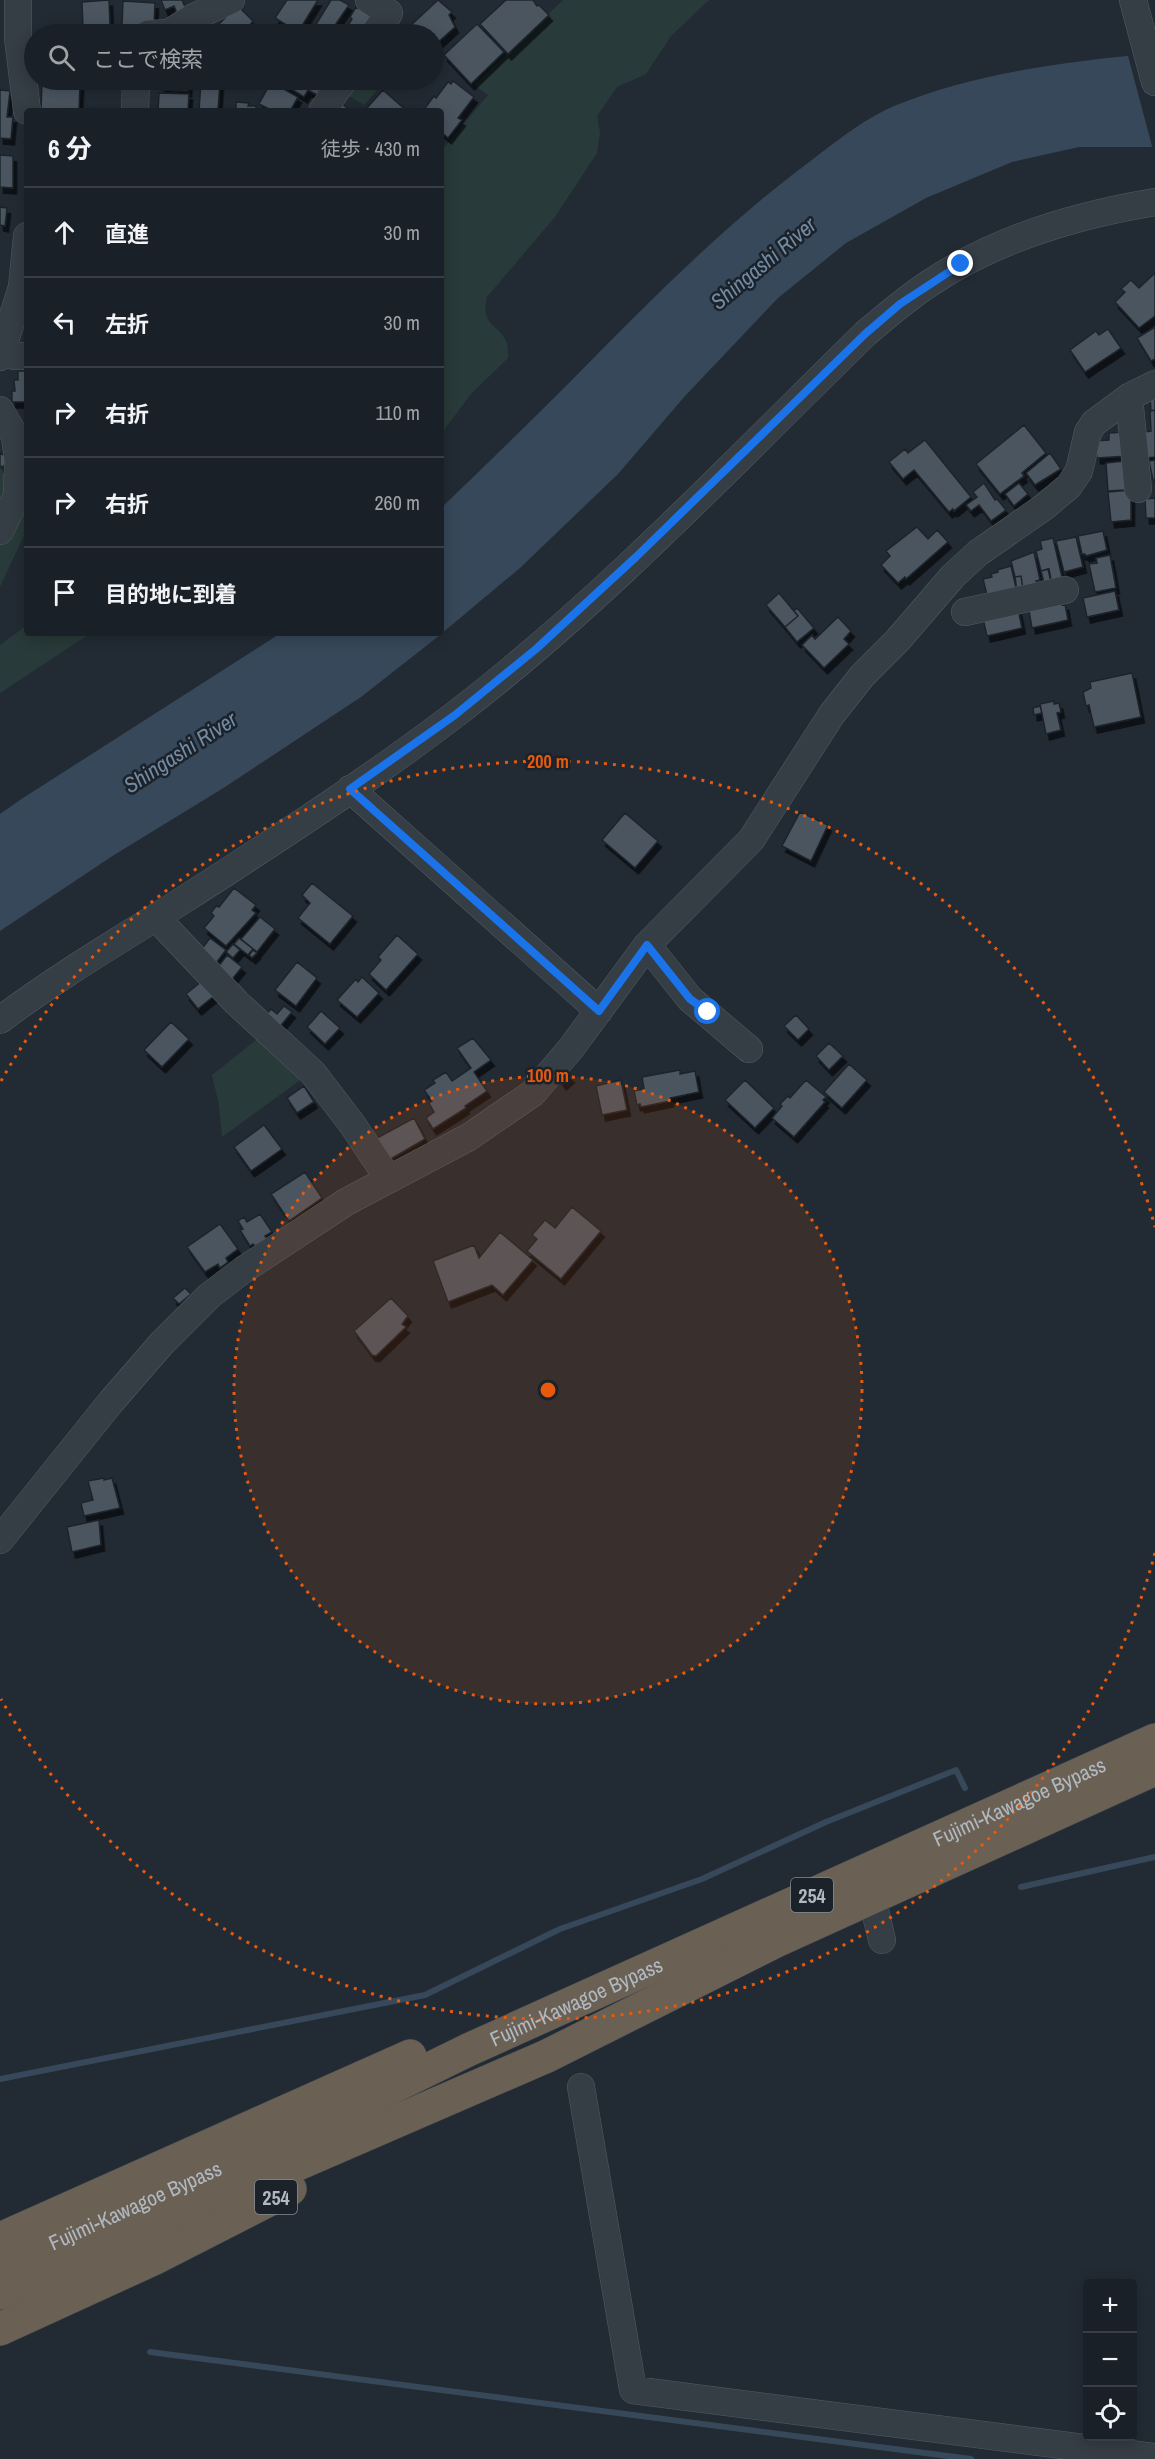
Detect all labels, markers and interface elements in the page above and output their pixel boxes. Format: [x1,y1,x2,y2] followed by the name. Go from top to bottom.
[24,24,444,90] search box
[45,41,78,74] icon: search
[93,44,203,74] text: ここで検索
[48,131,92,166] text: 6 分
[321,135,420,162] text: 徒歩 · 430 m
[704,209,823,316] water label: Shingashi River
[48,216,81,249] icon: ahead
[105,219,149,249] text: 直進
[384,219,420,246] text: 30 m
[947,250,973,276] route end
[48,306,81,339] icon: left
[105,309,149,339] text: 左折
[384,309,420,336] text: 30 m
[48,396,81,429] icon: right
[105,399,149,429] text: 右折
[376,399,420,426] text: 110 m
[48,486,81,519] icon: right
[105,489,149,519] text: 右折
[374,489,420,516] text: 260 m
[48,576,81,609] icon: arrive
[105,579,237,609] text: 目的地に到着
[118,704,243,800] water label: Shingashi River
[527,749,569,774] text: 200 m
[694,998,720,1024] route start
[527,1063,569,1088] text: 100 m
[538,1380,558,1400] centre of rings
[928,1750,1110,1853] street label: Fujimi-Kawagoe Bypass
[791,1878,833,1912] road number: 254
[485,1950,667,2053] street label: Fujimi-Kawagoe Bypass
[44,2153,226,2257] street label: Fujimi-Kawagoe Bypass
[255,2180,297,2214] road number: 254
[1083,2279,1137,2441] map controls
[1083,2279,1137,2333] button: +
[1083,2333,1137,2387] button: −
[1083,2387,1137,2441] button: locate

